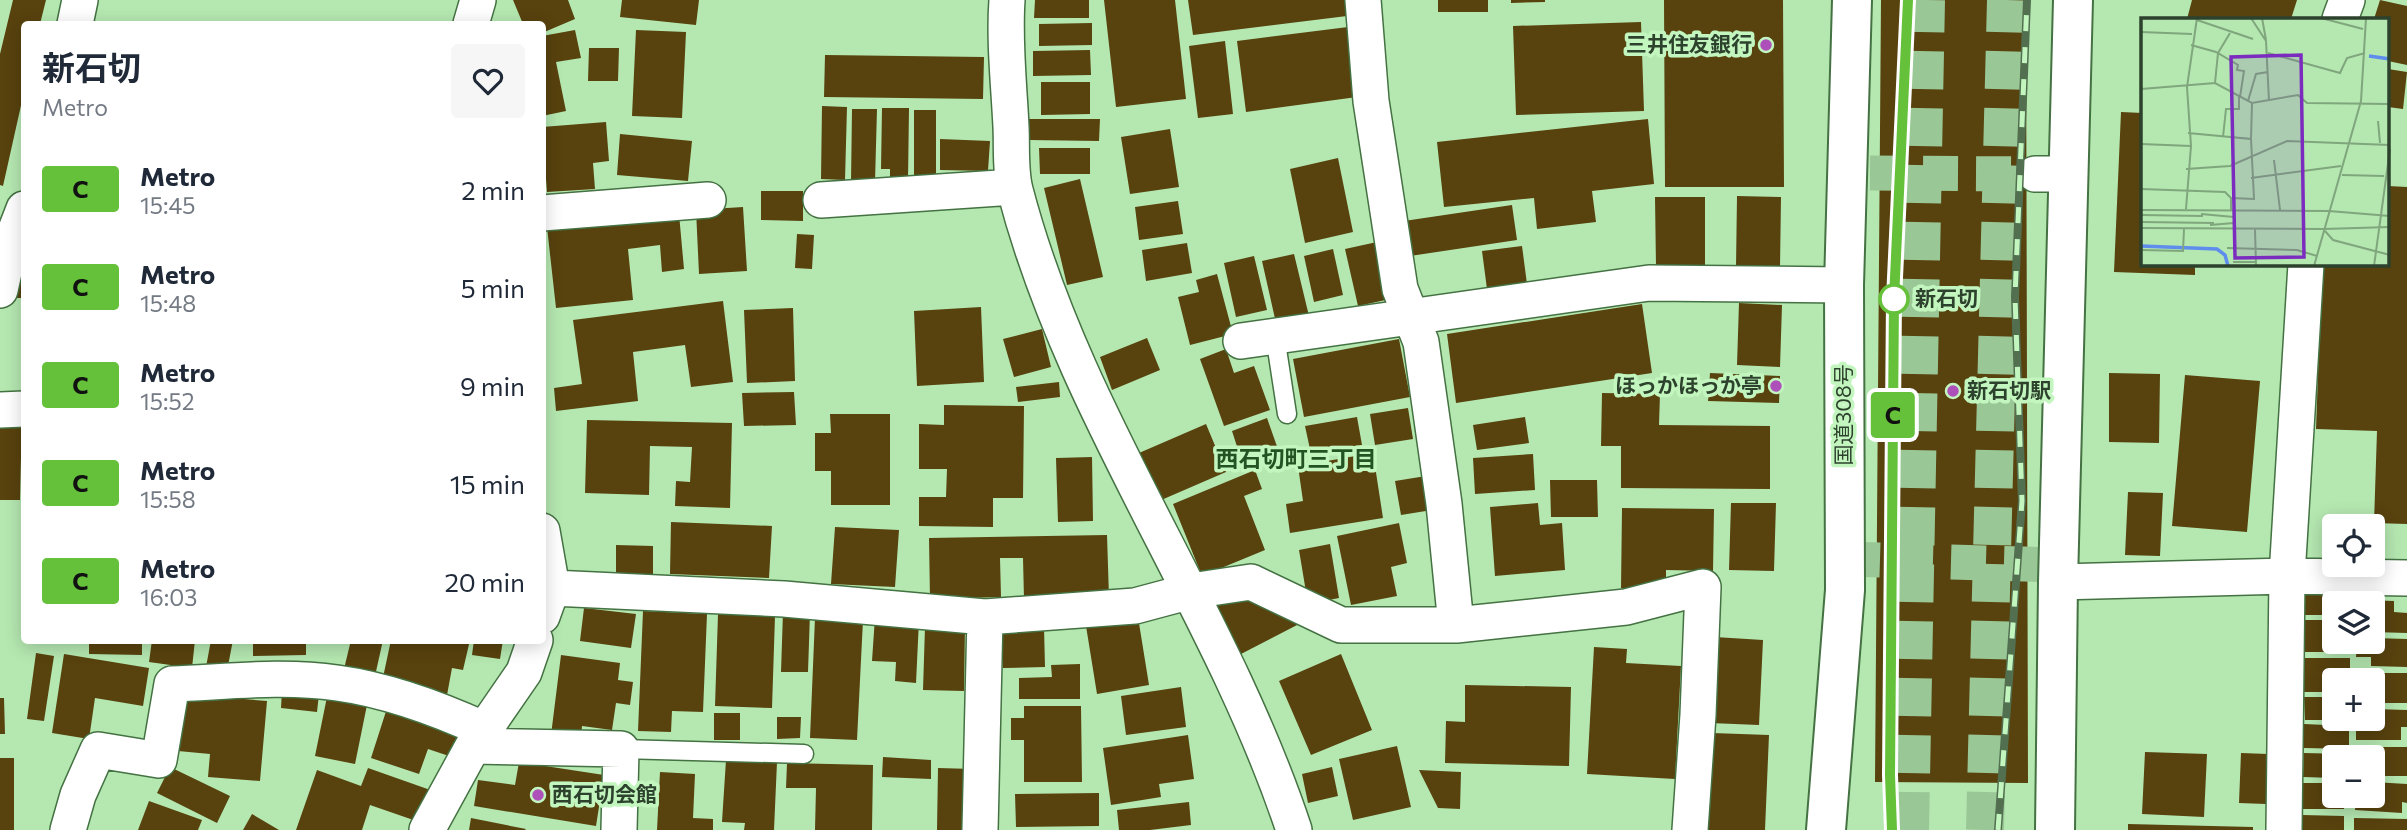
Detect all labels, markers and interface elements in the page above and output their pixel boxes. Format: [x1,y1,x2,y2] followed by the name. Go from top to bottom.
[2141,18,2390,266] inset map
[1626,31,1752,56] place label: 三井住友銀行
[1758,37,1774,53] marker: 三井住友銀行
[451,44,525,118] button: heart
[42,46,141,87] text: 新石切
[42,93,108,121] text: Metro
[140,160,215,191] text: Metro
[72,174,89,203] text: C
[461,174,525,205] text: 2 min
[140,191,196,219] text: 15:45
[140,258,215,289] text: Metro
[72,272,89,301] text: C
[461,272,525,303] text: 5 min
[1879,284,1909,314] marker: 新石切
[1915,285,1978,310] place label: 新石切
[140,289,196,317] text: 15:48
[140,356,215,387] text: Metro
[1830,364,1855,466] street label: 国道308号
[72,370,89,399] text: C
[460,370,525,401] text: 9 min
[1615,372,1762,397] place label: ほっかほっか亭
[1967,377,2051,402] place label: 新石切駅
[1768,378,1784,394] marker: ほっかほっか亭
[1945,383,1961,399] marker: 新石切駅
[140,387,194,415] text: 15:52
[1870,392,1916,438] line badge: C
[1885,400,1901,429] text: C
[1216,444,1377,472] district label: 西石切町三丁目
[140,454,215,485] text: Metro
[72,468,89,497] text: C
[450,468,525,499] text: 15 min
[140,485,196,513] text: 15:58
[2322,514,2385,808] map controls
[2322,514,2385,577] button: locate
[140,552,215,583] text: Metro
[72,566,89,595] text: C
[444,566,525,597] text: 20 min
[140,583,197,611] text: 16:03
[2322,591,2385,654] button: layers
[2322,668,2385,731] button: +
[2322,745,2385,808] button: −
[552,781,657,806] place label: 西石切会館
[530,787,546,803] marker: 西石切会館

